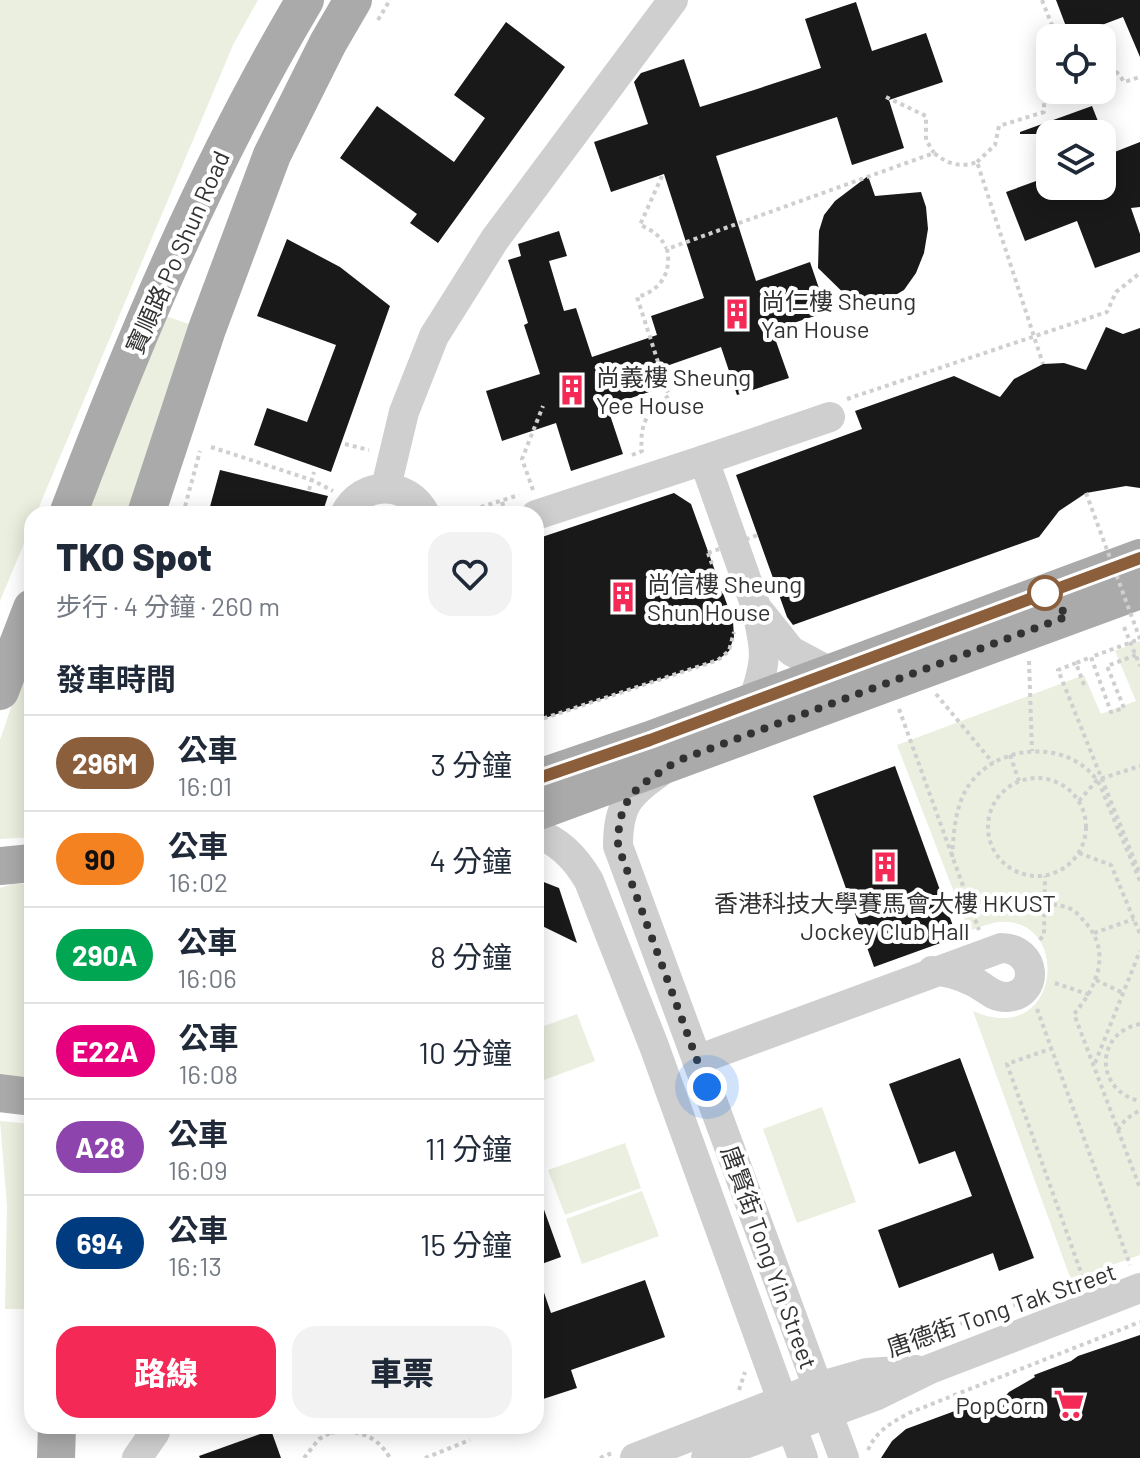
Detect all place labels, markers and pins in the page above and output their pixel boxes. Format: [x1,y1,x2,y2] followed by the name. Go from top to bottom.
[761,286,916,343] place label: 尚仁樓 Sheung Yan House
[720,297,754,331] building icon: 尚仁樓 Sheung Yan House
[596,362,751,419] place label: 尚義樓 Sheung Yee House
[555,373,589,407] building icon: 尚義樓 Sheung Yee House
[647,569,802,626] place label: 尚信樓 Sheung Shun House
[1028,576,1062,610] unlabelled marker
[606,580,640,614] building icon: 尚信樓 Sheung Shun House
[868,850,902,884] building icon: 香港科技大學賽馬會大樓 HKUST Jockey Club Hall
[714,888,1056,945] place label: 香港科技大學賽馬會大樓 HKUST Jockey Club Hall
[1052,1387,1086,1421] supermarket icon: PopCorn
[956,1390,1045,1419] place label: PopCorn

